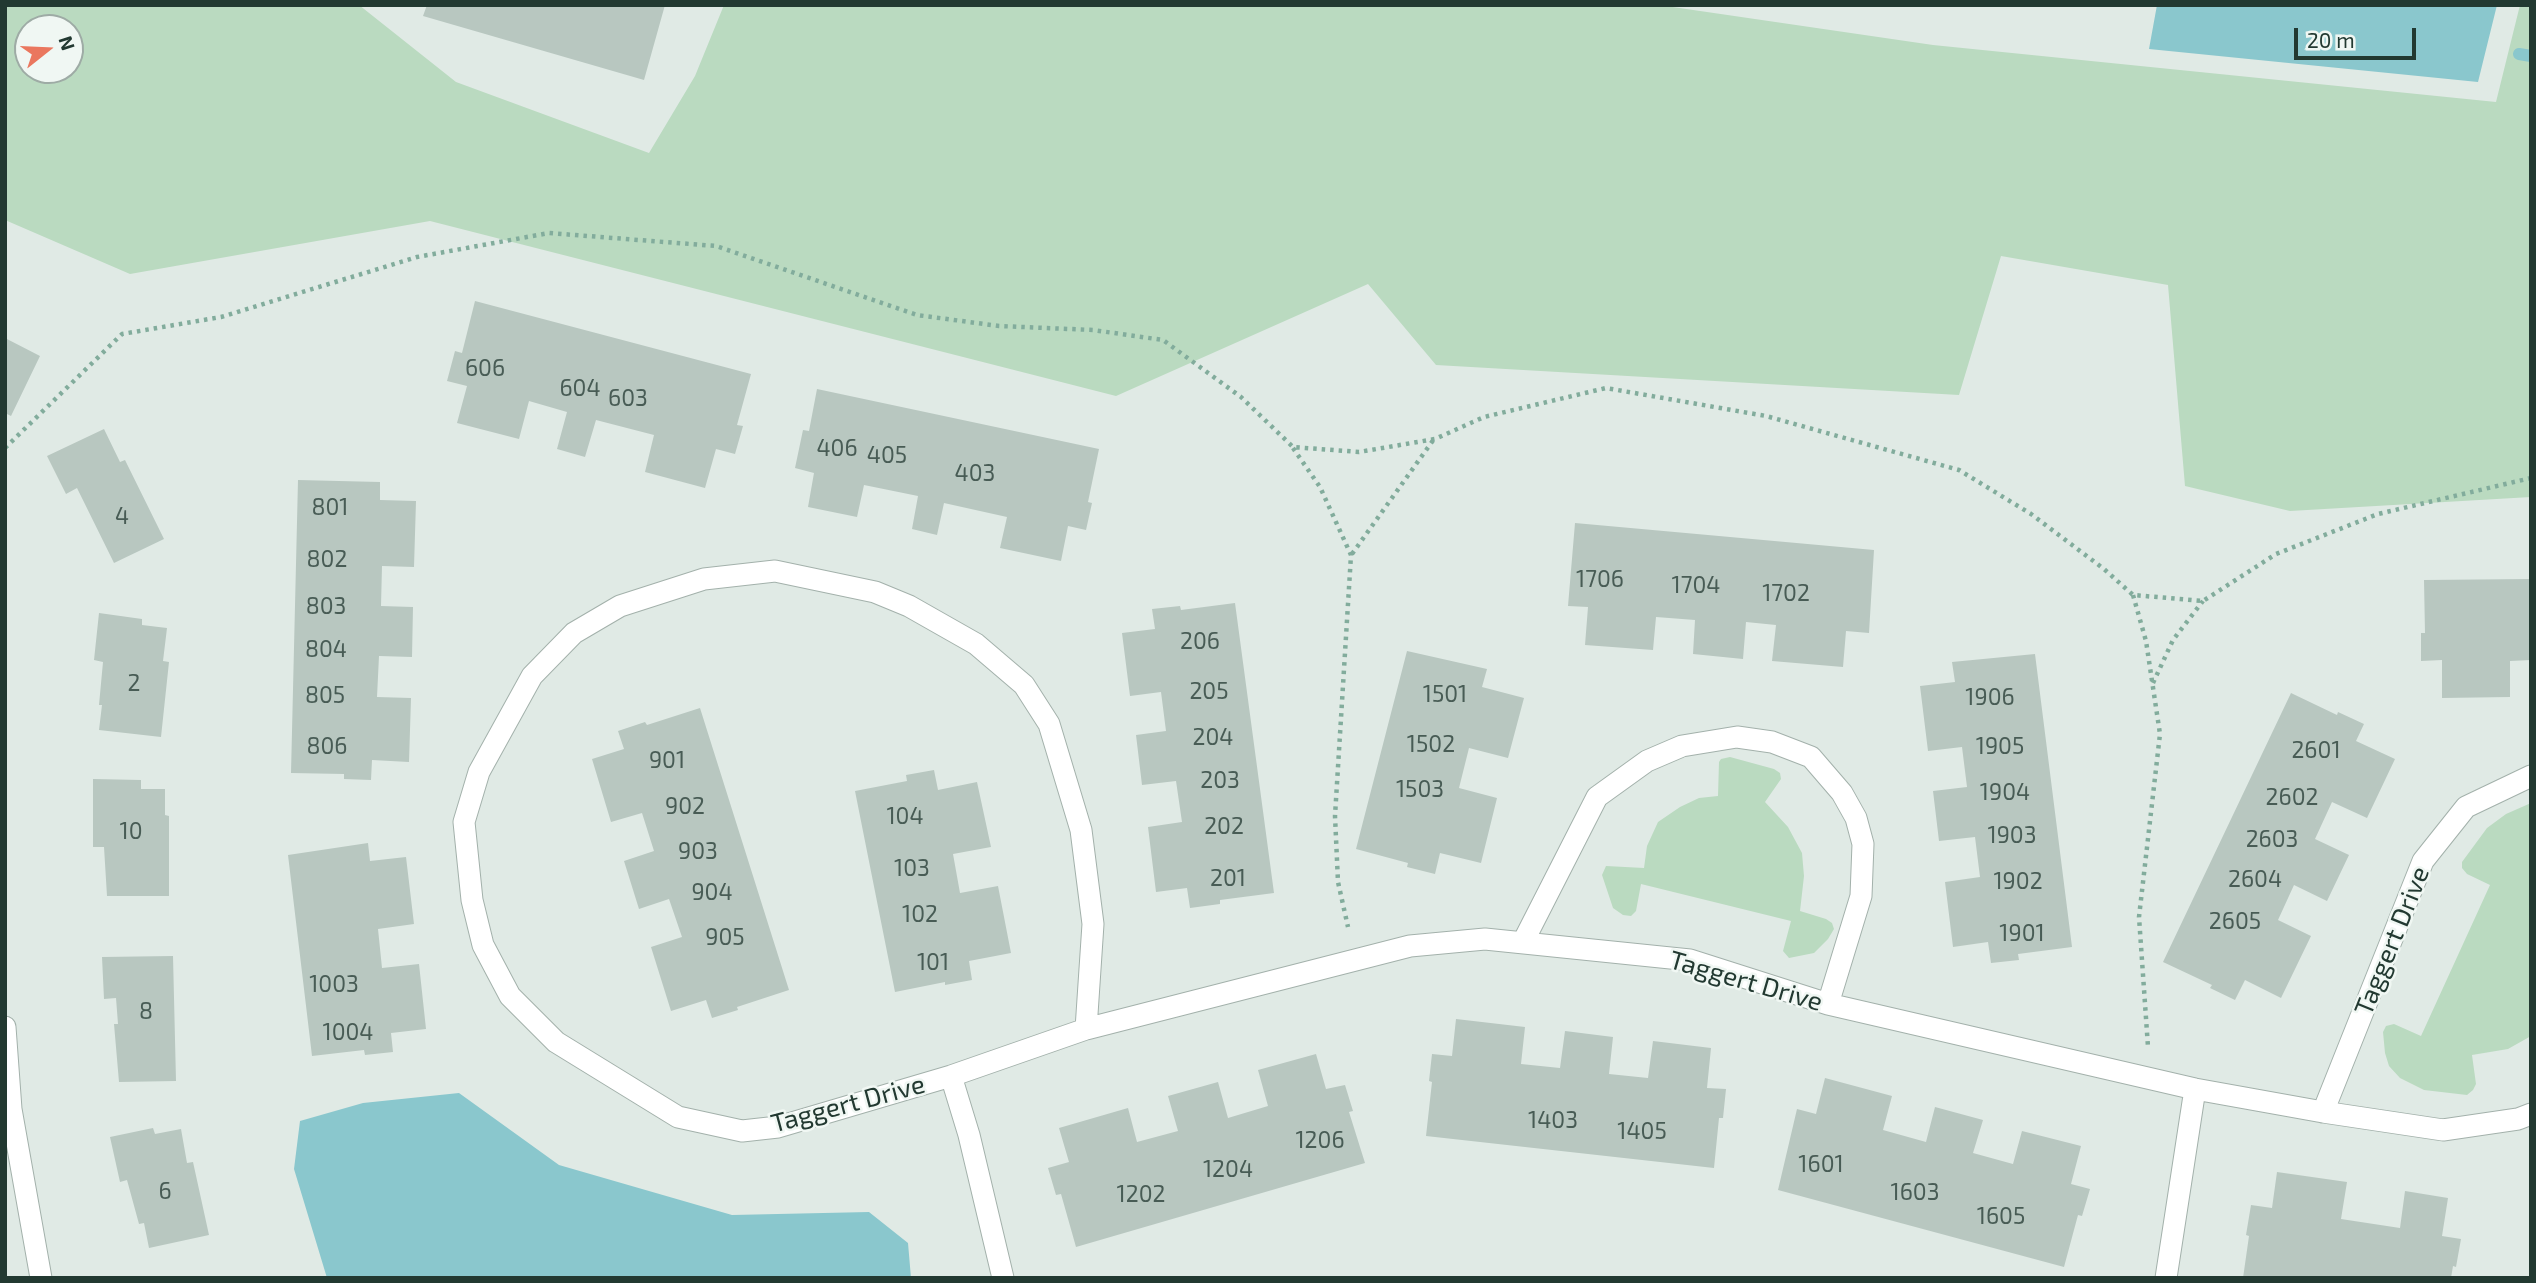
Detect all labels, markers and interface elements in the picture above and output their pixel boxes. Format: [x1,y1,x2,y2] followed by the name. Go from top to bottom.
[14,14,84,84] north arrow
[2298,14,2420,58] scale bar
[2307,27,2355,52] text: 20 m
[54,33,81,53] text: N
[465,354,505,382] house number: 606
[559,374,601,402] house number: 604
[608,384,648,412] house number: 603
[816,434,858,462] house number: 406
[867,441,907,469] house number: 405
[955,459,995,487] house number: 403
[312,493,348,521] house number: 801
[115,502,129,530] house number: 4
[307,545,347,573] house number: 802
[1576,565,1624,593] house number: 1706
[1672,571,1720,599] house number: 1704
[1762,579,1810,607] house number: 1702
[306,592,346,620] house number: 803
[1180,627,1220,655] house number: 206
[305,635,347,663] house number: 804
[128,669,140,697] house number: 2
[1189,677,1229,705] house number: 205
[1423,680,1467,708] house number: 1501
[305,681,345,709] house number: 805
[1965,683,2015,711] house number: 1906
[1193,723,1233,751] house number: 204
[1407,730,1455,758] house number: 1502
[307,732,347,760] house number: 806
[1976,732,2024,760] house number: 1905
[2291,736,2341,764] house number: 2601
[649,746,685,774] house number: 901
[1200,766,1240,794] house number: 203
[1396,775,1444,803] house number: 1503
[1980,778,2030,806] house number: 1904
[2266,783,2318,811] house number: 2602
[665,792,705,820] house number: 902
[886,802,924,830] house number: 104
[1204,812,1244,840] house number: 202
[119,817,143,845] house number: 10
[1988,821,2036,849] house number: 1903
[2246,825,2298,853] house number: 2603
[678,837,718,865] house number: 903
[894,854,930,882] house number: 103
[2348,862,2436,1020] street label: Taggert Drive
[1210,864,1246,892] house number: 201
[2228,865,2282,893] house number: 2604
[1993,867,2043,895] house number: 1902
[691,878,733,906] house number: 904
[902,900,938,928] house number: 102
[2209,907,2261,935] house number: 2605
[1999,919,2045,947] house number: 1901
[705,923,745,951] house number: 905
[1666,944,1826,1018] street label: Taggert Drive
[917,948,949,976] house number: 101
[309,970,359,998] house number: 1003
[139,997,153,1025] house number: 8
[322,1018,374,1046] house number: 1004
[768,1069,928,1139] street label: Taggert Drive
[1528,1106,1578,1134] house number: 1403
[1617,1117,1667,1145] house number: 1405
[1295,1126,1345,1154] house number: 1206
[1798,1150,1844,1178] house number: 1601
[1203,1155,1253,1183] house number: 1204
[158,1177,172,1205] house number: 6
[1891,1178,1939,1206] house number: 1603
[1117,1180,1165,1208] house number: 1202
[1977,1202,2025,1230] house number: 1605

